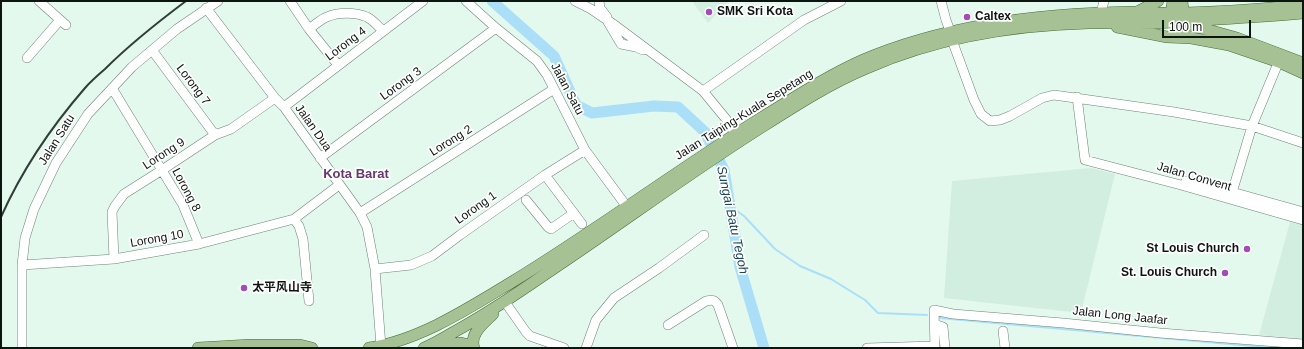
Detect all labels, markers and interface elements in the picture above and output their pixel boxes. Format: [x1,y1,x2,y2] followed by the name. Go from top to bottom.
[717,5,793,19] place label: SMK Sri Kota
[704,7,714,17] marker: SMK Sri Kota
[975,10,1011,24] place label: Caltex
[962,12,972,22] marker: Caltex
[1164,12,1253,38] scale bar
[1169,20,1202,34] text: 100 m
[323,24,369,64] street label: Lorong 4
[547,61,587,117] street label: Jalan Satu
[173,62,213,108] street label: Lorong 7
[378,64,424,104] street label: Lorong 3
[673,67,815,163] street label: Jalan Taiping-Kuala Sepetang
[292,102,334,154] street label: Jalan Dua
[36,112,78,168] street label: Jalan Satu
[427,122,475,160] street label: Lorong 2
[140,135,188,173] street label: Lorong 9
[1155,160,1233,194] street label: Jalan Convent
[713,165,751,275] water label: Sungai Batu Tegoh
[169,166,203,214] street label: Lorong 8
[323,166,389,182] district label: Kota Barat
[452,189,500,227] street label: Lorong 1
[129,227,185,251] street label: Lorong 10
[1146,242,1239,256] place label: St Louis Church
[1242,244,1252,254] marker: St Louis Church
[1121,266,1217,280] place label: St. Louis Church
[1220,268,1230,278] marker: St. Louis Church
[252,281,312,295] place label: 太平风山寺
[239,283,249,293] marker: 太平风山寺
[1072,304,1168,328] street label: Jalan Long Jaafar

